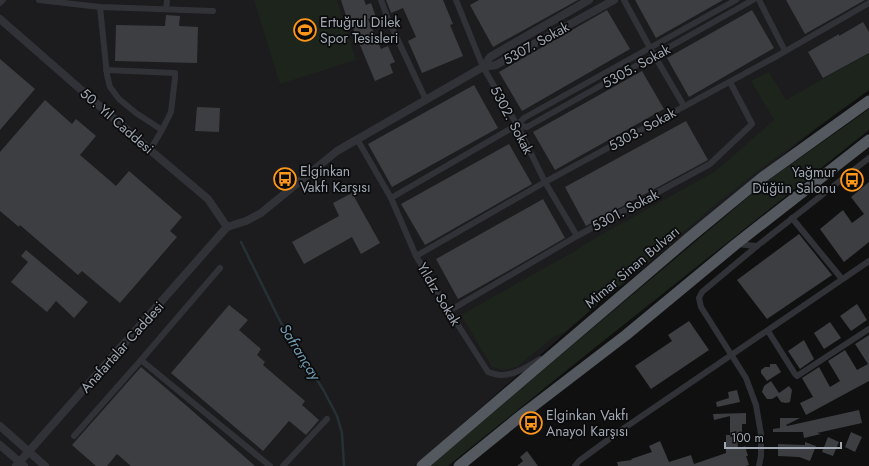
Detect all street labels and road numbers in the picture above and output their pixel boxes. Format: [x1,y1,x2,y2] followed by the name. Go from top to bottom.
[499,16,573,69] street label: 5307. Sokak
[599,39,674,93] street label: 5305. Sokak
[486,82,539,158] street label: 5302. Sokak
[76,84,158,158] street label: 50. Yıl Caddesi
[605,102,680,156] street label: 5303. Sokak
[588,184,663,236] street label: 5301. Sokak
[580,221,684,313] street label: Mimar Sinan Bulvarı
[412,259,466,330] street label: Yıldız Sokak
[76,297,168,397] street label: Anafartalar Caddesi

